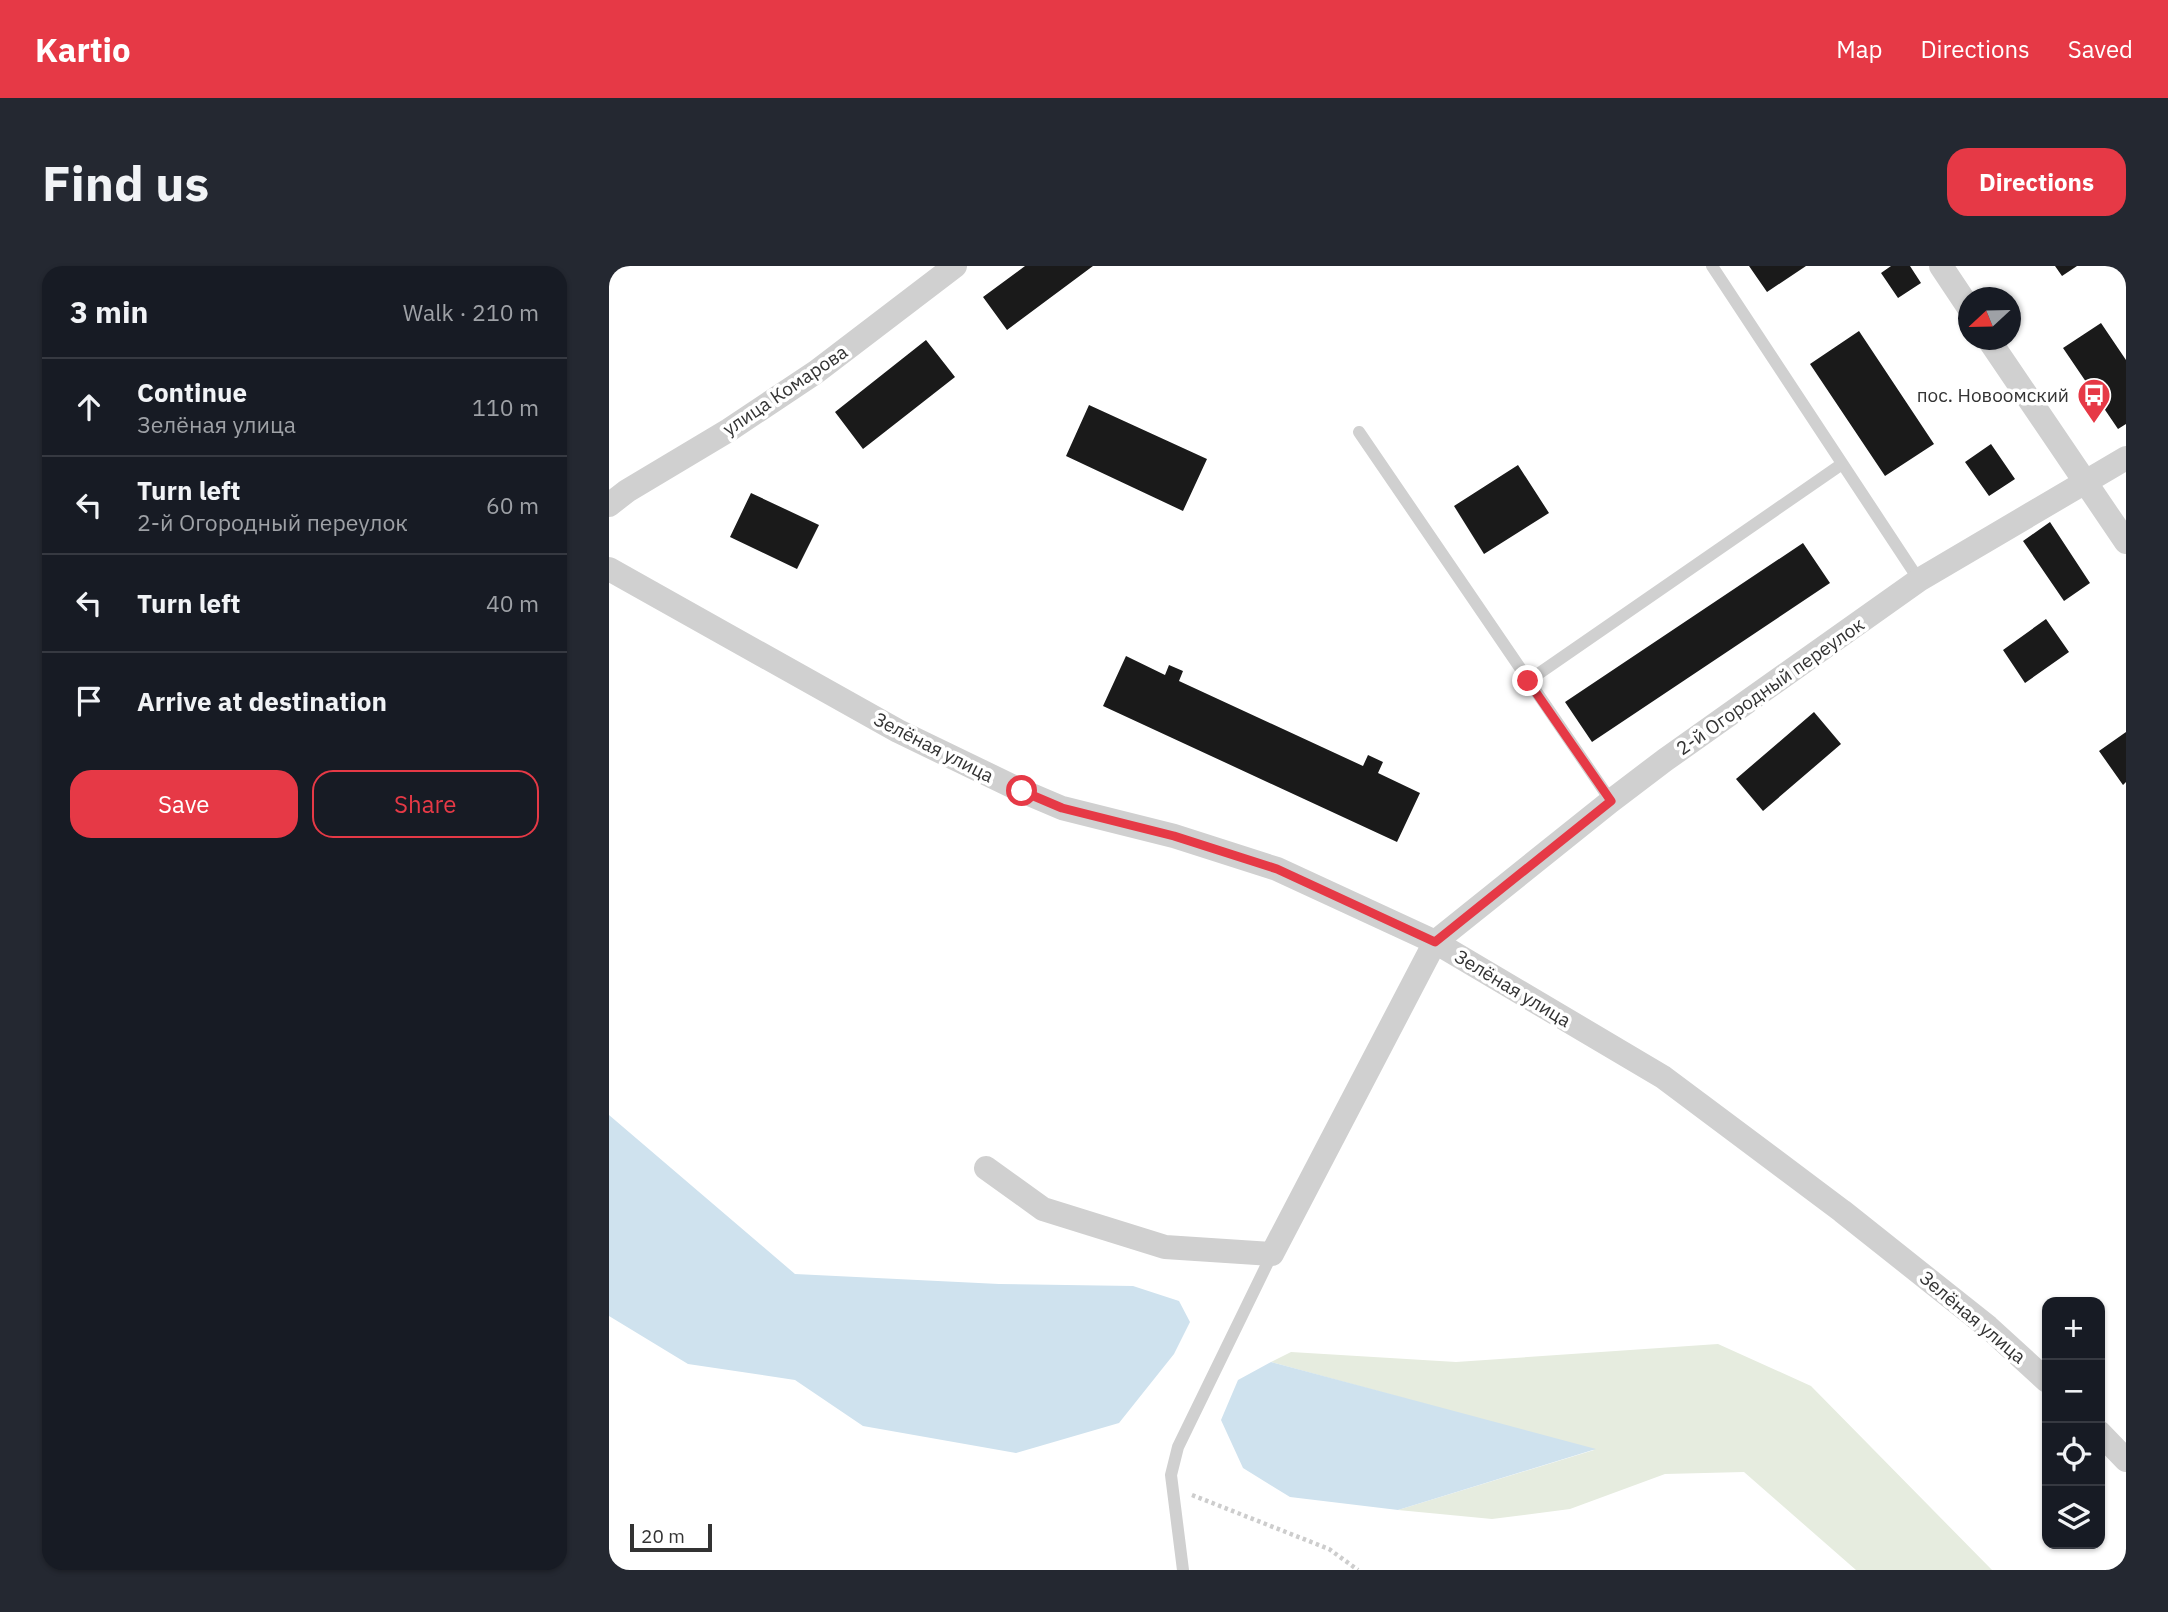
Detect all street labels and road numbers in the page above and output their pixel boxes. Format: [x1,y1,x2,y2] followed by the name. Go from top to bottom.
[718,339,852,441] street label: улица Комарова
[1671,612,1869,760] street label: 2-й Огородный переулок
[870,706,998,788] street label: Зелёная улица
[1450,944,1576,1032] street label: Зелёная улица
[1915,1266,2031,1368] street label: Зелёная улица

